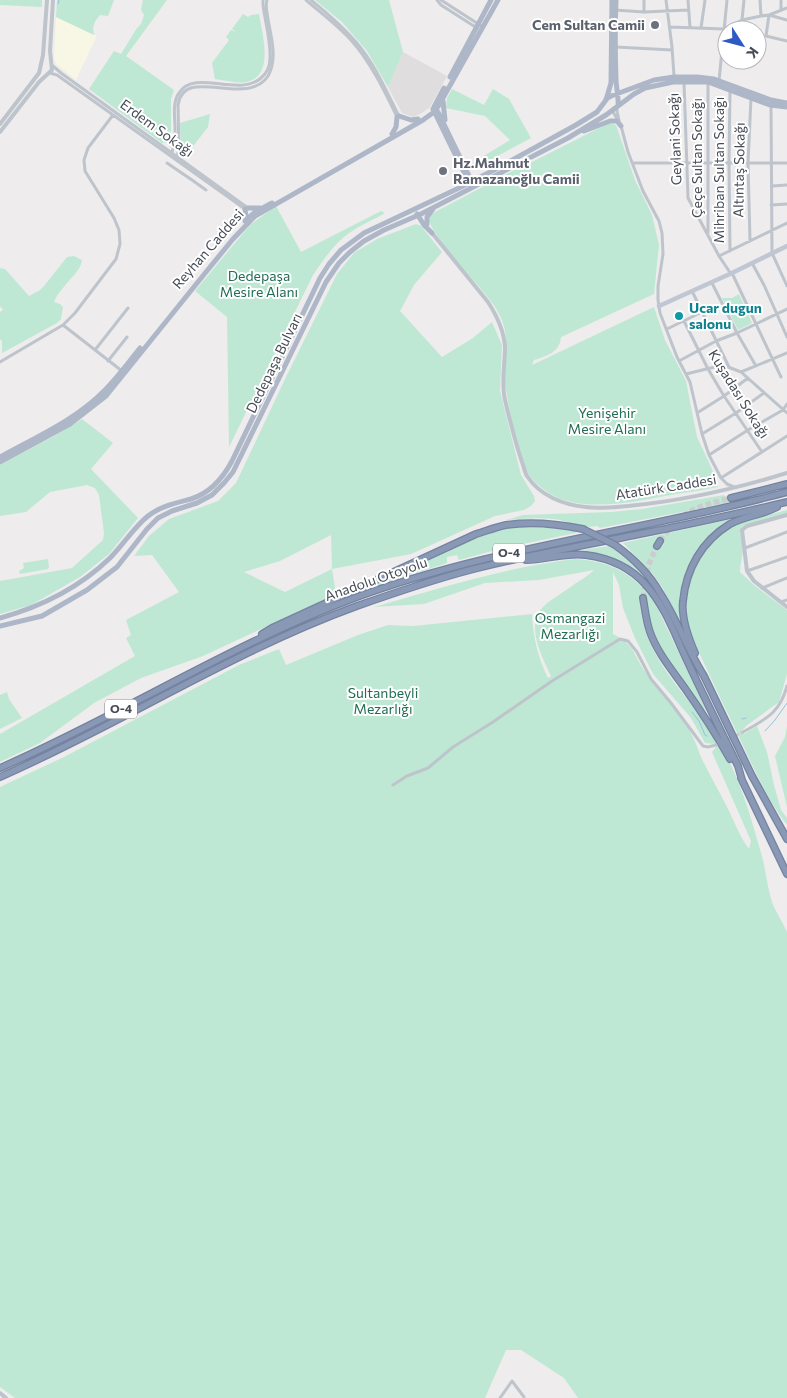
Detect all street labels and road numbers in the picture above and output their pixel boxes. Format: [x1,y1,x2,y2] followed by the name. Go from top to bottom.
[664,92,685,186] street label: Geylani Sokağı
[117,95,197,160] street label: Erdem Sokağı
[710,97,727,243] street label: Mihriban Sultan Sokağı
[688,98,705,218] street label: Çeçe Sultan Sokağı
[729,122,748,218] street label: Altıntaş Sokağı
[168,205,247,292] street label: Reyhan Caddesi
[242,310,305,416] street label: Dedepaşa Bulvarı
[705,346,774,441] street label: Kuşadası Sokağı
[614,470,718,503] street label: Atatürk Caddesi
[493,544,525,562] road number: O-4
[322,553,429,604] street label: Anadolu Otoyolu
[105,700,137,719] road number: O-4

